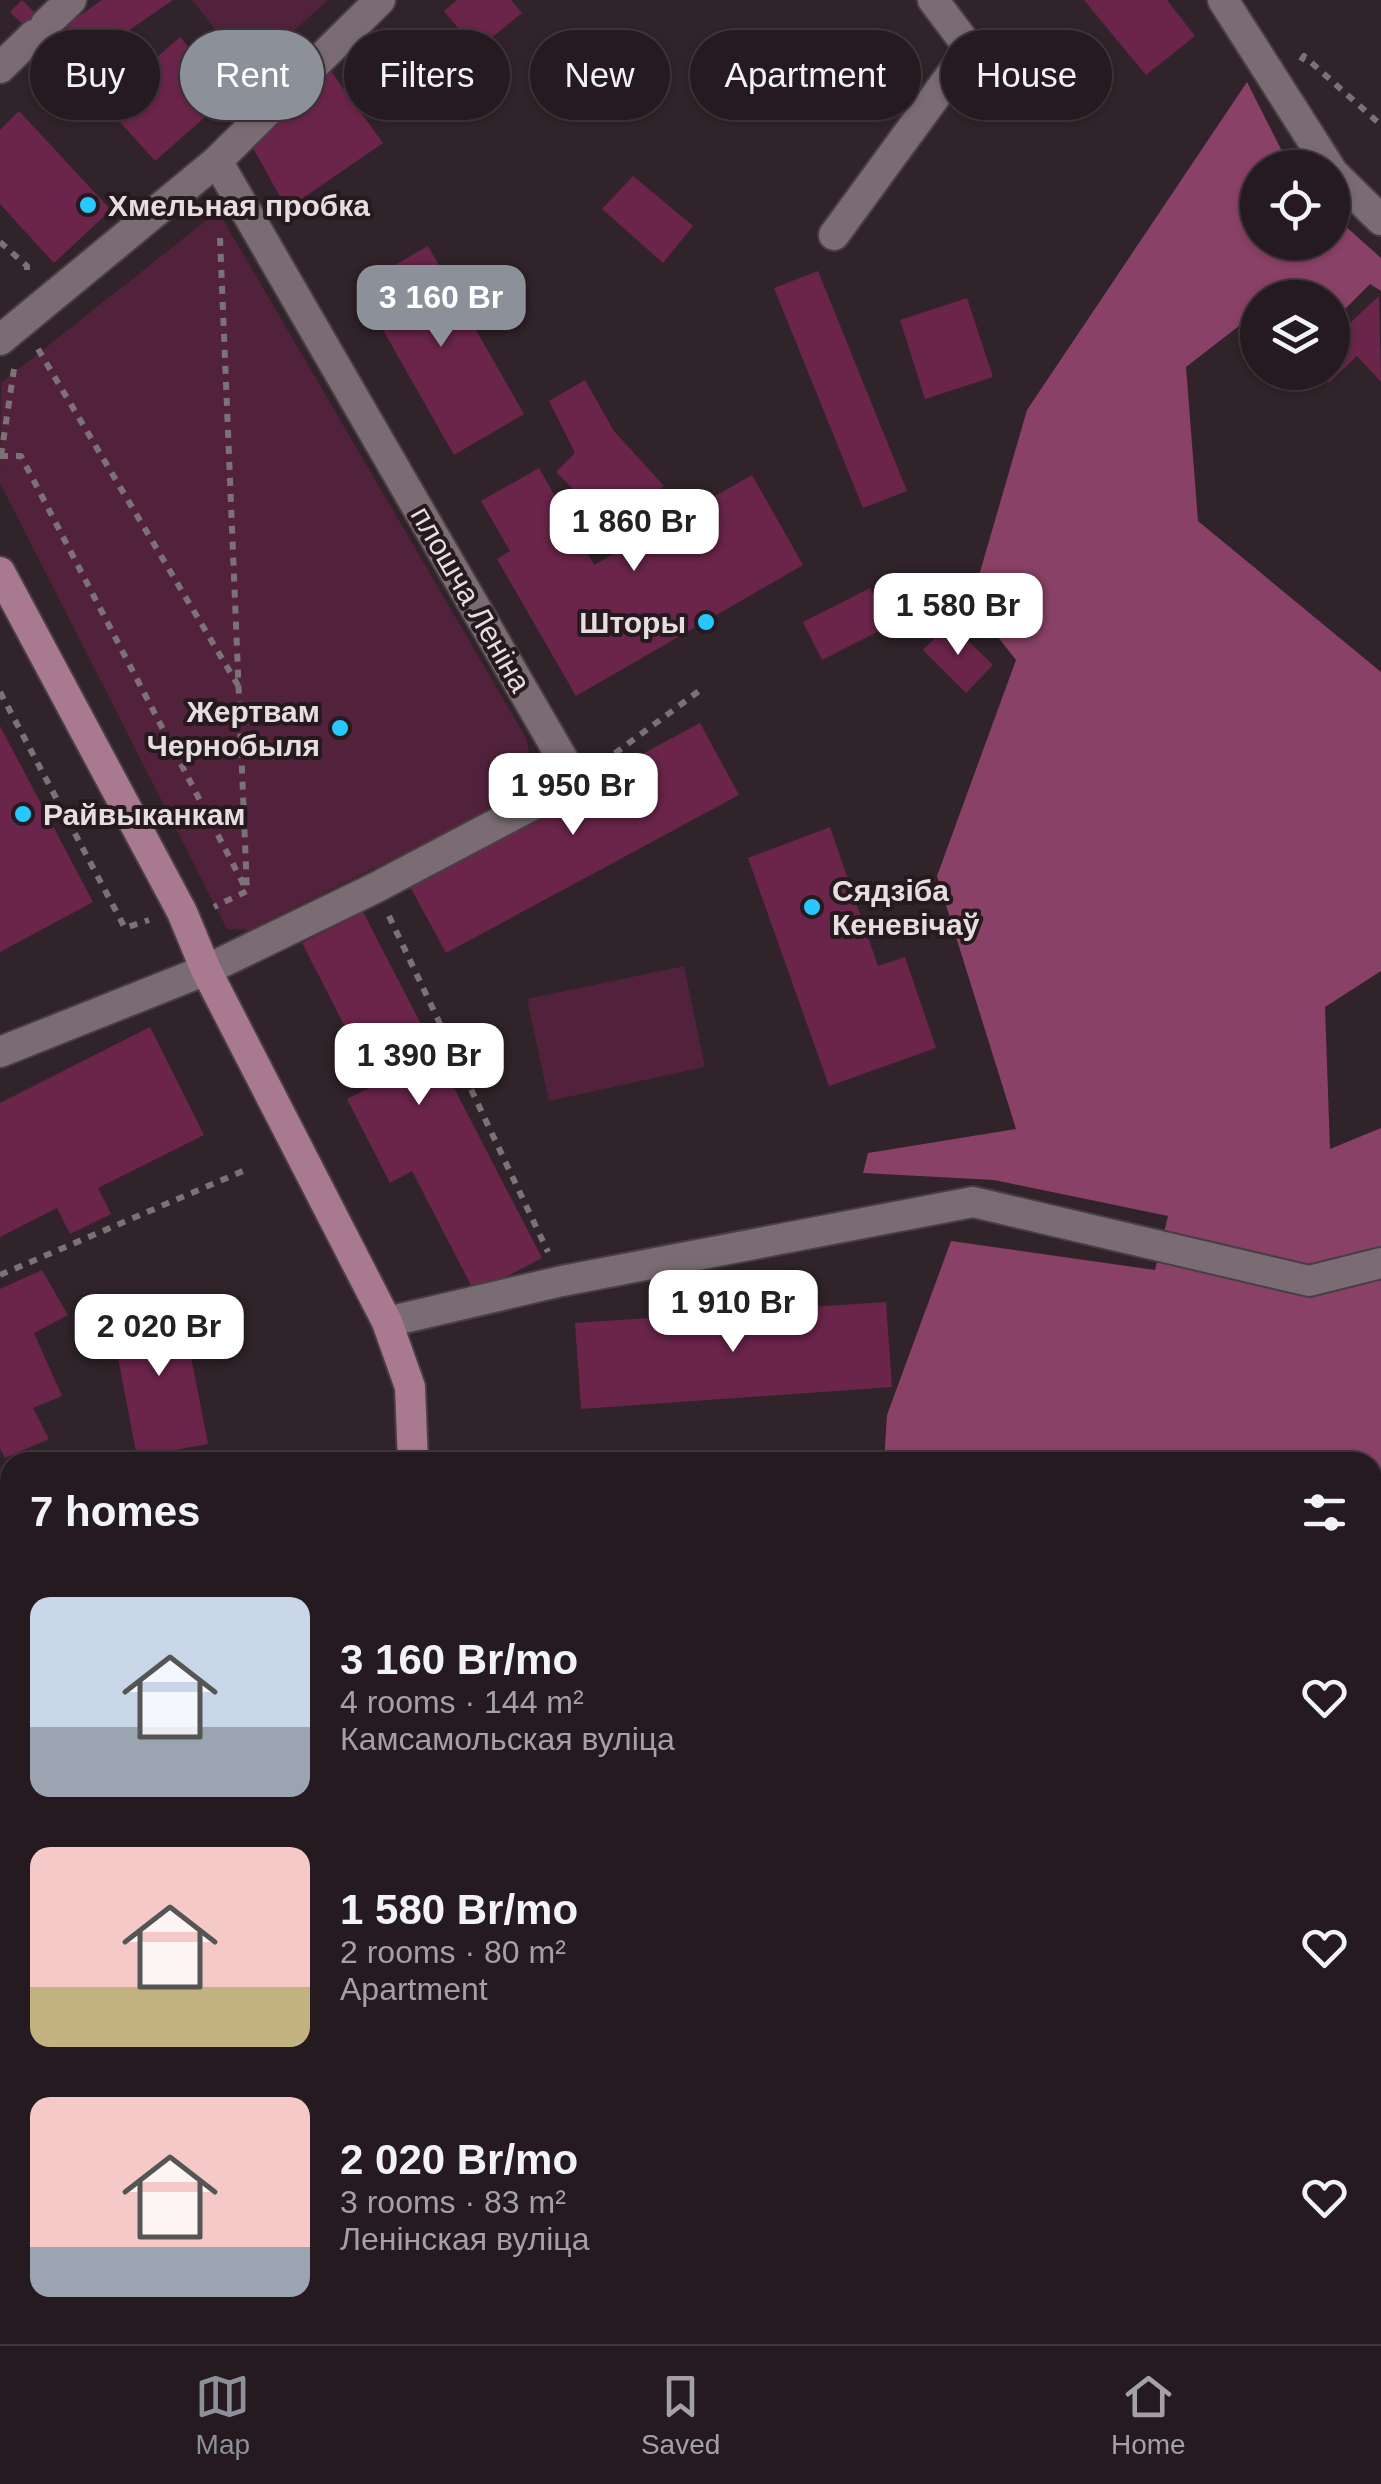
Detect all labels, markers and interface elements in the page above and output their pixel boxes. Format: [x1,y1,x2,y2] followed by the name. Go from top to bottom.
[30,30,160,120] chip: Buy
[180,30,324,120] chip: Rent
[344,30,510,120] chip: Filters
[530,30,670,120] chip: New
[690,30,921,120] chip: Apartment
[941,30,1112,120] chip: House
[1240,150,1350,390] map controls
[1240,150,1350,260] button: locate
[108,189,370,222] place label: Хмельная пробка
[77,194,99,216] marker: Хмельная пробка
[338,265,544,350] pin: 3 160 Br
[379,279,503,315] text: 3 160 Br
[1240,280,1350,390] button: layers
[531,489,737,574] pin: 1 860 Br
[405,501,538,698] street label: плошча Леніна
[572,503,696,539] text: 1 860 Br
[855,573,1061,658] pin: 1 580 Br
[896,587,1020,623] text: 1 580 Br
[579,606,686,639] place label: Шторы
[695,611,717,633] marker: Шторы
[147,695,320,762] place label: Жертвам Чернобыля
[329,717,351,739] marker: Жертвам Чернобыля
[470,753,676,838] pin: 1 950 Br
[511,767,635,803] text: 1 950 Br
[43,798,246,831] place label: Райвыканкам
[12,803,34,825] marker: Райвыканкам
[832,874,980,941] place label: Сядзіба Кеневічаў
[801,896,823,918] marker: Сядзіба Кеневічаў
[316,1023,522,1108] pin: 1 390 Br
[357,1037,481,1073] text: 1 390 Br
[630,1270,836,1355] pin: 1 910 Br
[671,1284,795,1320] text: 1 910 Br
[56,1294,262,1379] pin: 2 020 Br
[97,1308,221,1344] text: 2 020 Br
[1297,1485,1352,1540] icon: filters
[30,1488,200,1535] text: 7 homes
[340,1636,578,1683] text: 3 160 Br/mo
[110,1637,230,1757] icon: home
[1297,1670,1352,1725] icon: heart
[340,1684,584,1720] text: 4 rooms · 144 m²
[340,1721,675,1757] text: Камсамольская вуліца
[340,1886,578,1933] text: 1 580 Br/mo
[110,1887,230,2007] icon: home
[1297,1920,1352,1975] icon: heart
[340,1934,566,1970] text: 2 rooms · 80 m²
[340,1971,488,2007] text: Apartment
[340,2136,578,2183] text: 2 020 Br/mo
[110,2137,230,2257] icon: home
[1297,2170,1352,2225] icon: heart
[340,2184,566,2220] text: 3 rooms · 83 m²
[340,2221,589,2257] text: Ленінская вуліца
[195,2369,250,2461] tab: Map
[641,2369,720,2461] tab: Saved
[1111,2369,1186,2461] tab: Home

